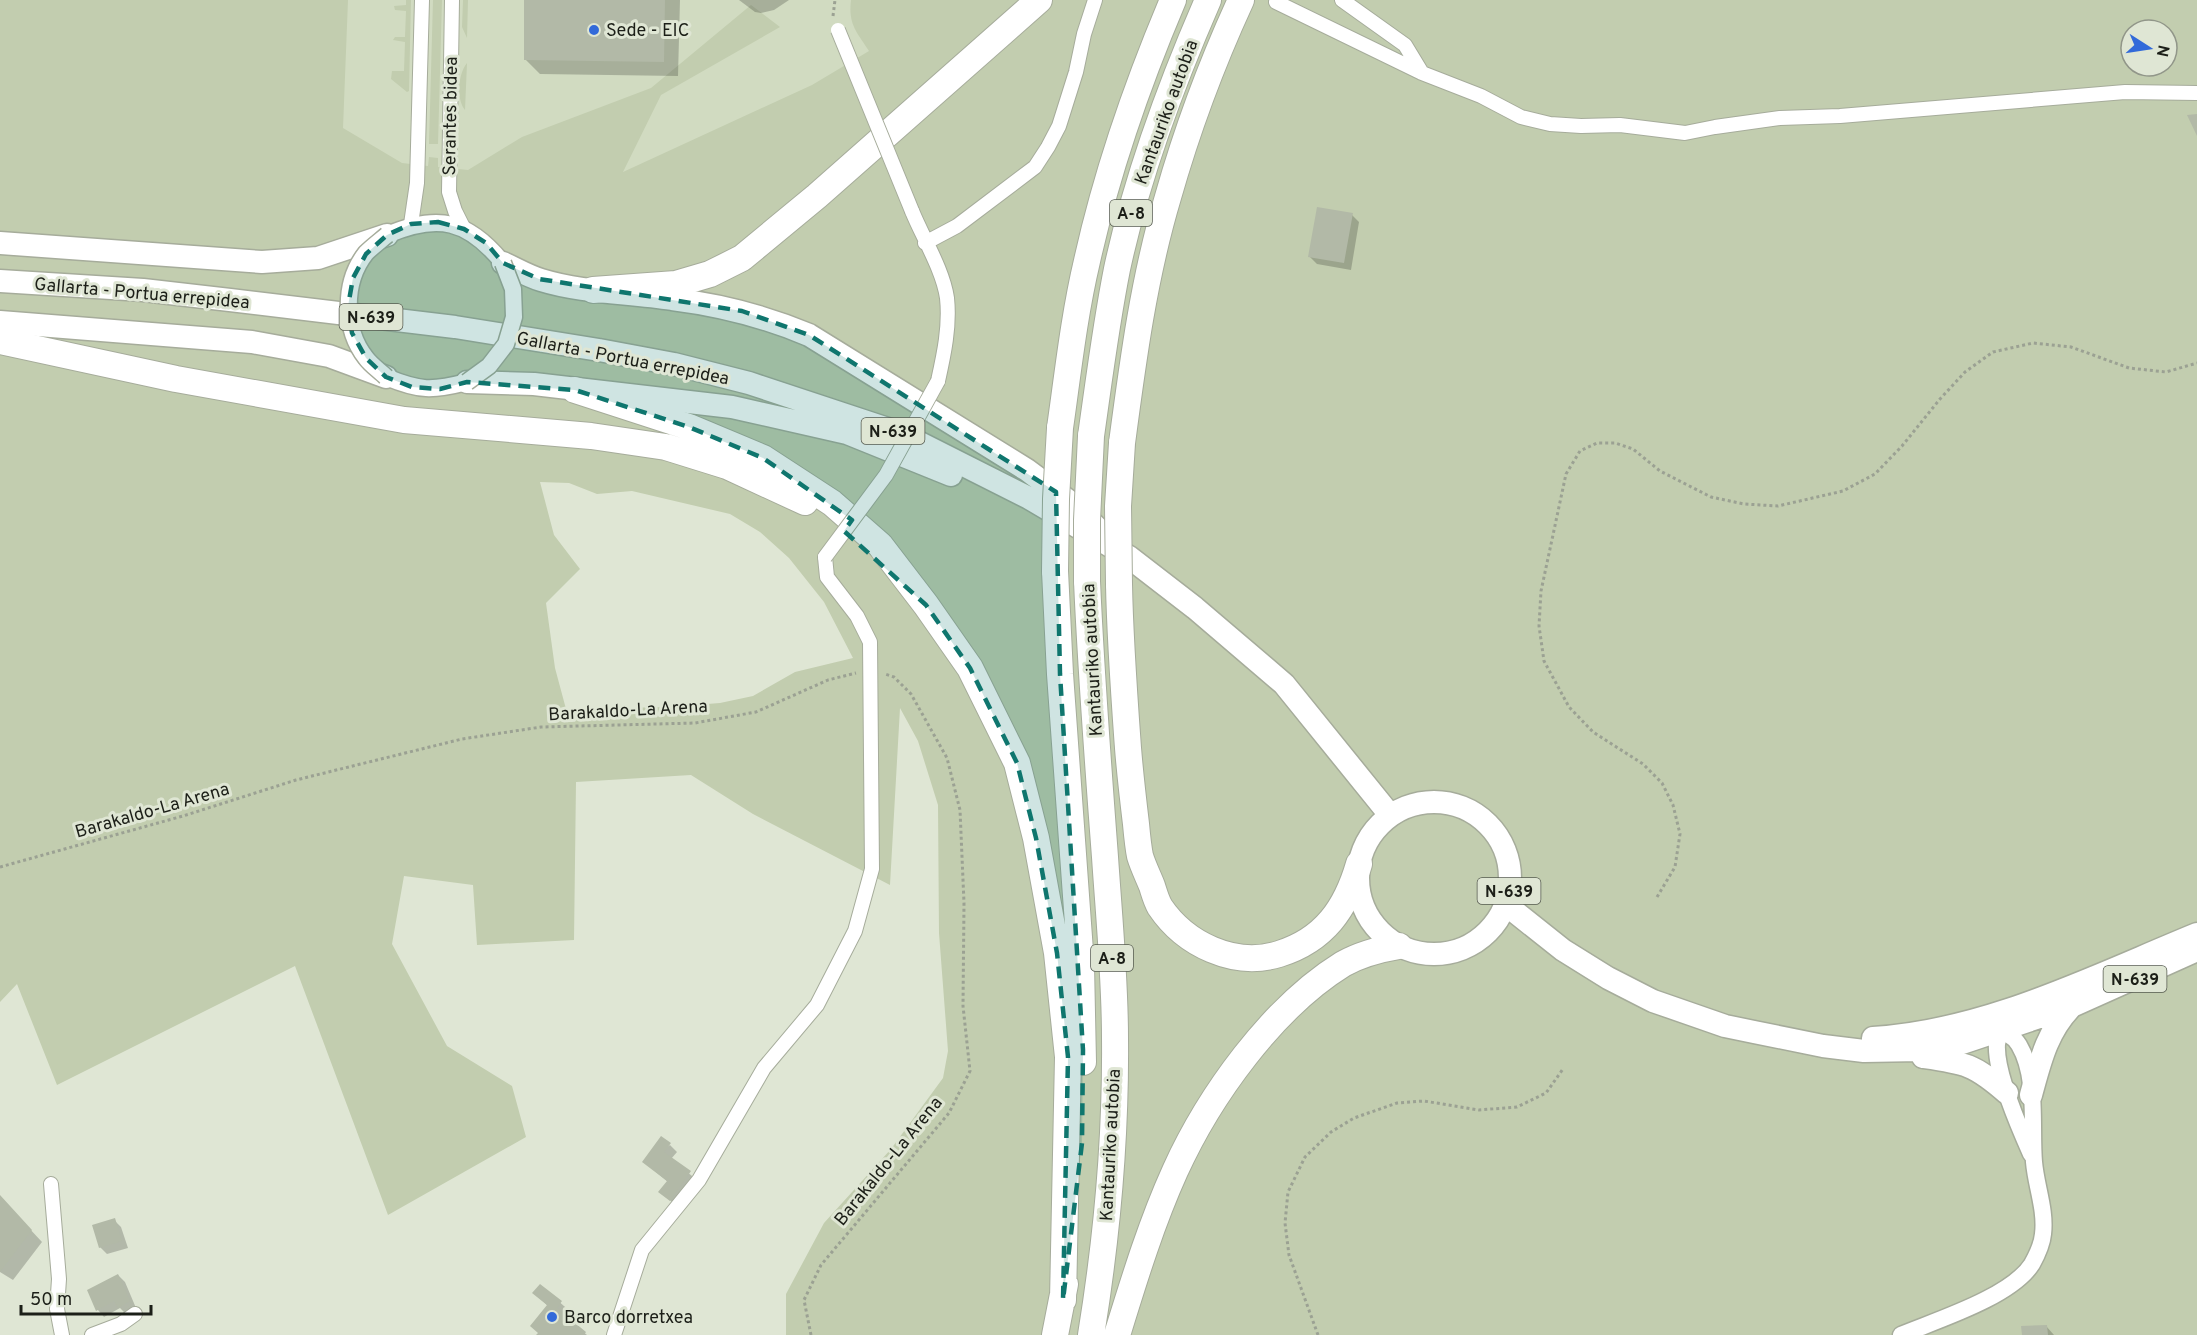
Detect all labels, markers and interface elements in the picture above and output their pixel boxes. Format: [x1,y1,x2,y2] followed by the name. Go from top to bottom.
[2119,18,2179,78] north arrow
[606,20,689,43] place label: Sede - EIC
[587,23,601,37] marker: Sede - EIC
[1130,37,1204,188] street label: Kantauriko autobia
[2151,43,2173,58] text: N
[439,56,464,176] street label: Serantes bidea
[1110,200,1152,226] road number: A-8
[33,274,250,315] street label: Gallarta - Portua errepidea
[340,304,403,330] road number: N-639
[514,328,731,391] street label: Gallarta - Portua errepidea
[862,418,924,444] road number: N-639
[1078,583,1109,737] street label: Kantauriko autobia
[548,696,708,727] street label: Barakaldo-La Arena
[72,778,232,845] street label: Barakaldo-La Arena
[1478,878,1540,904] road number: N-639
[1091,945,1133,971] road number: A-8
[2104,966,2166,992] road number: N-639
[1096,1068,1127,1222] street label: Kantauriko autobia
[830,1093,948,1231] street label: Barakaldo-La Arena
[21,1278,152,1316] scale bar
[30,1289,72,1312] text: 50 m
[564,1307,693,1330] place label: Barco dorretxea
[545,1310,559,1324] marker: Barco dorretxea

